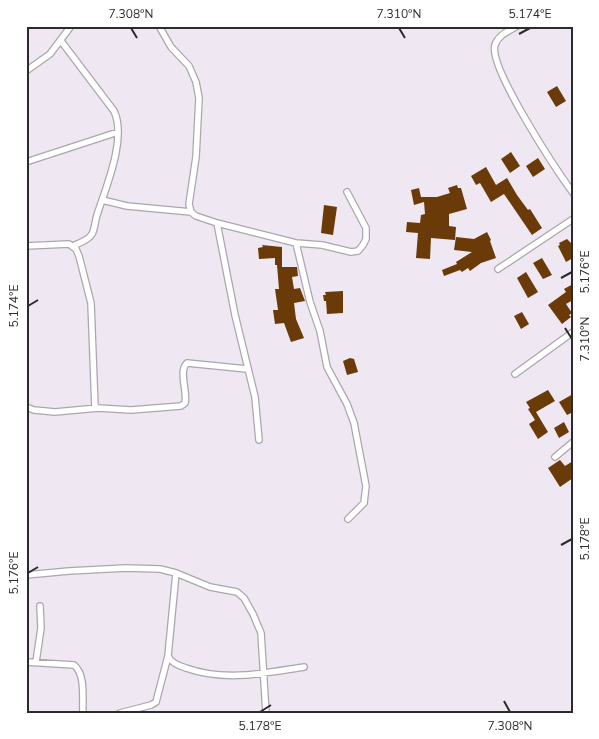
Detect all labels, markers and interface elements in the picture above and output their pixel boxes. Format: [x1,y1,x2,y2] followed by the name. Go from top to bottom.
[109,6,153,22] text: 7.308°N
[377,6,421,22] text: 7.310°N
[509,6,551,22] text: 5.174°E
[577,251,593,293] text: 5.176°E
[6,285,22,327] text: 5.174°E
[577,317,593,361] text: 7.310°N
[577,518,593,560] text: 5.178°E
[6,552,22,594] text: 5.176°E
[239,718,281,734] text: 5.178°E
[488,718,532,734] text: 7.308°N

